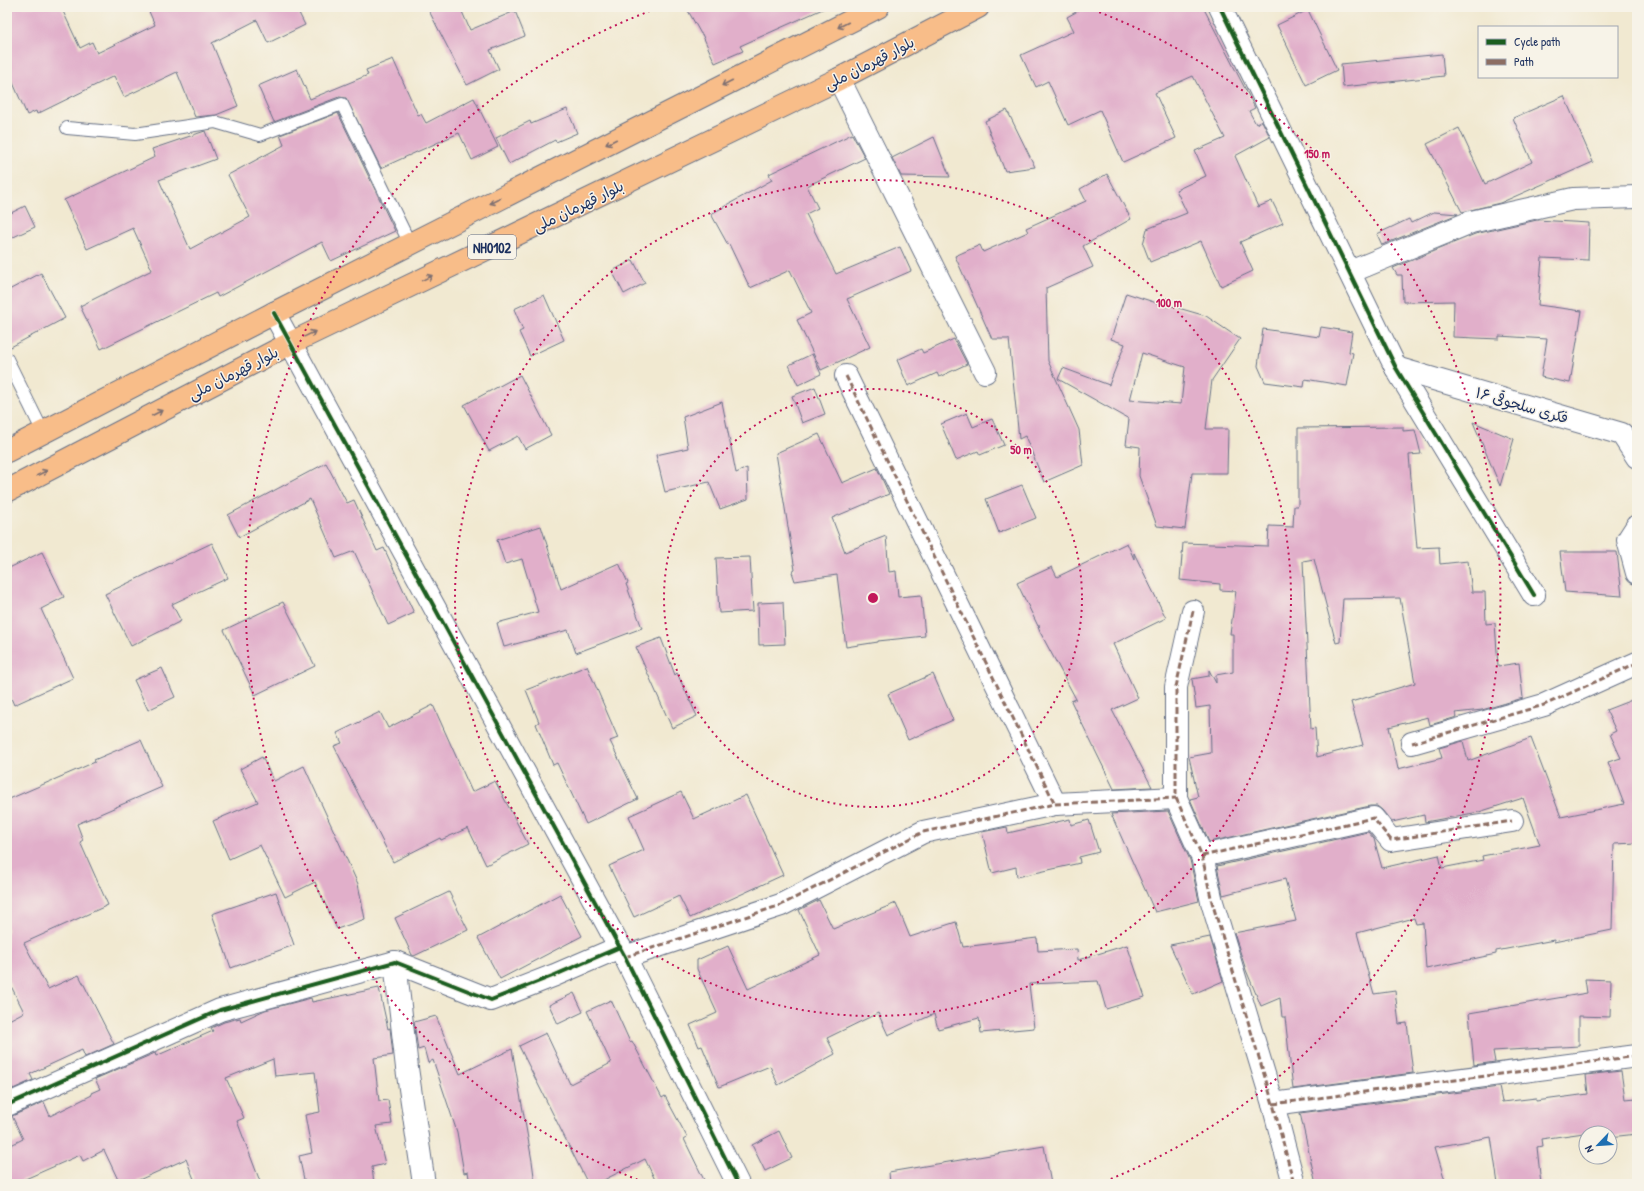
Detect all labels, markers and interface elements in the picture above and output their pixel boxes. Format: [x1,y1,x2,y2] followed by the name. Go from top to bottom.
[837,21,849,29] one-way arrow
[1478,26,1618,78] legend
[820,31,918,95] street label: بلوار قهرمان ملی
[1514,33,1560,50] text: Cycle path
[1514,53,1534,70] text: Path
[721,80,733,88] one-way arrow
[605,139,617,146] one-way arrow
[1304,145,1330,162] text: 150 m
[529,175,627,237] street label: بلوار قهرمان ملی
[489,198,501,205] one-way arrow
[468,235,516,259] road number: NH0102
[421,274,433,281] one-way arrow
[1156,294,1182,311] text: 100 m
[304,330,316,337] one-way arrow
[184,341,282,405] street label: بلوار قهرمان ملی
[1473,382,1571,428] street label: فکری سلجوقی ۱۶
[151,408,163,416] one-way arrow
[1010,441,1032,458] text: 50 m
[35,468,47,476] one-way arrow
[866,591,880,605] centre of rings
[1578,1125,1618,1165] north arrow
[1581,1143,1597,1155] text: N

